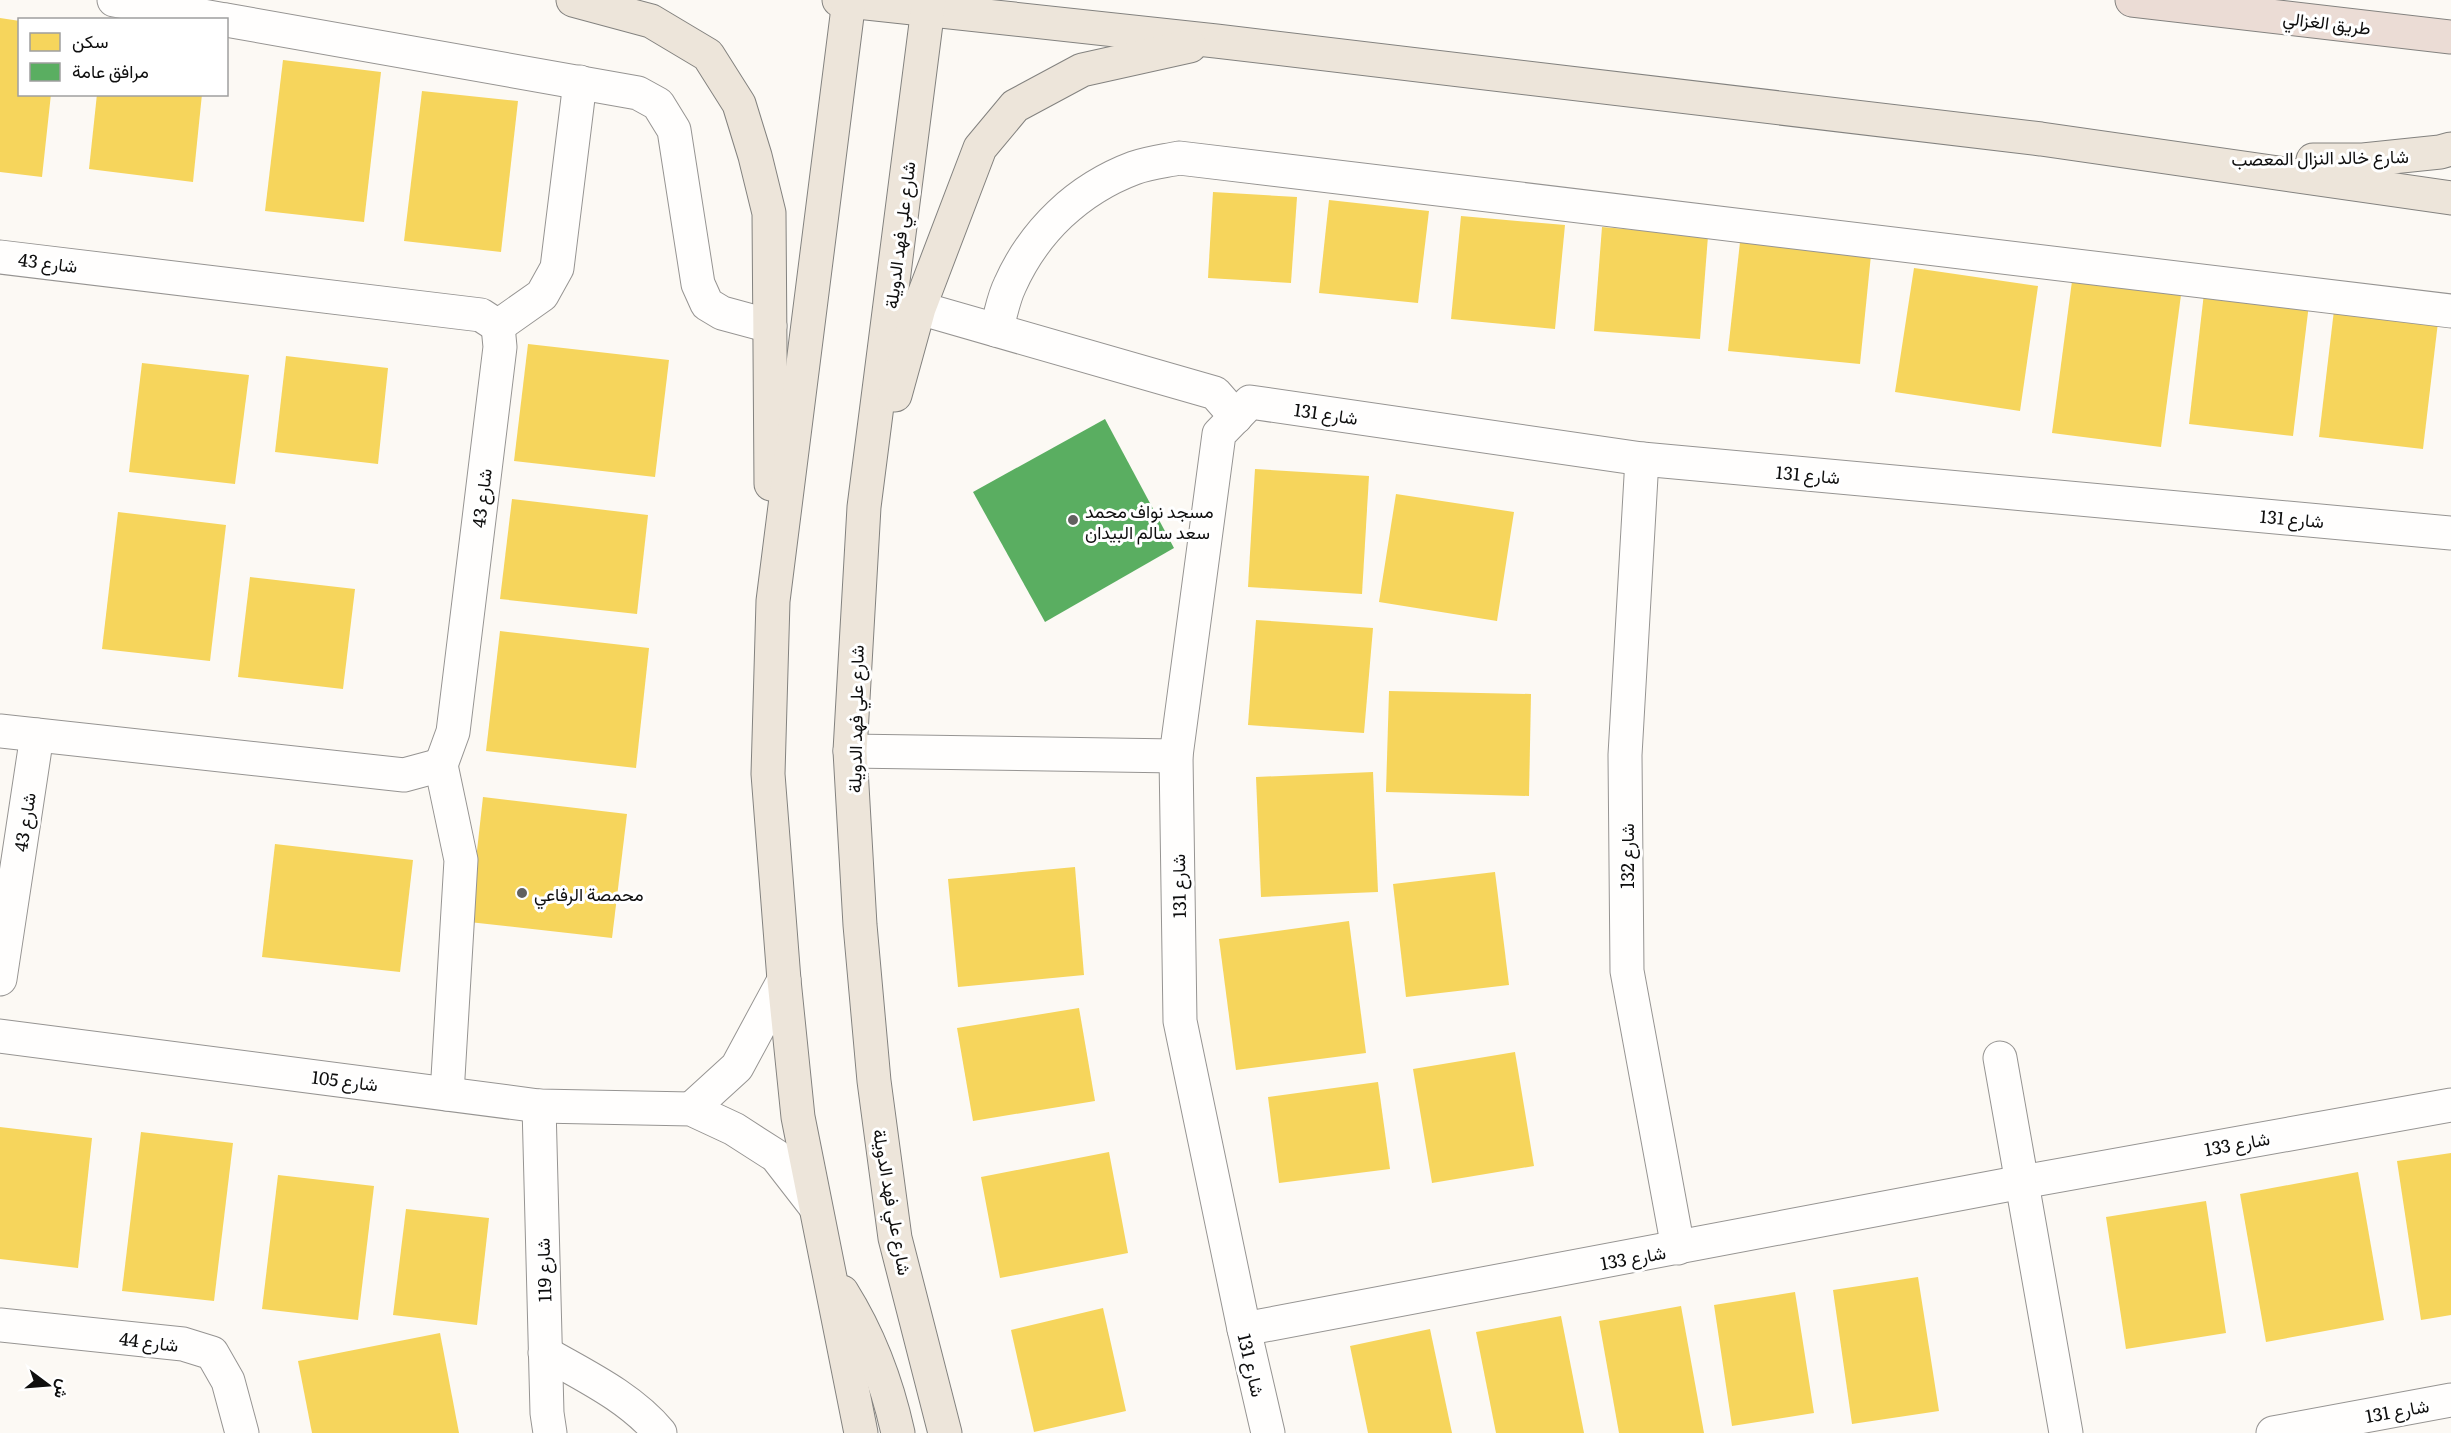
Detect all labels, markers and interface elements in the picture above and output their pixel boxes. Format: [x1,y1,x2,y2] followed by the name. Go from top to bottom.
[2281,3,2372,44] street label: طريق الغزالي
[18,18,228,96] legend
[72,27,108,54] text: سكن
[72,57,149,84] text: مرافق عامة
[2231,142,2409,172] street label: شارع خالد النزال المعصب
[877,160,924,311] street label: شارع علي فهد الدويلة
[17,245,79,279] street label: شارع 43
[1292,395,1360,431] street label: شارع 131
[1775,458,1841,490] street label: شارع 131
[464,467,498,529] street label: شارع 43
[1085,497,1214,545] place label: مسجد نواف محمد سعد سالم البيدان
[2259,502,2325,534] street label: شارع 131
[1066,513,1080,527] marker: مسجد نواف محمد سعد سالم البيدان
[840,645,873,793] street label: شارع علي فهد الدويلة
[6,791,42,853] street label: شارع 43
[1613,823,1640,889] street label: شارع 132
[1164,854,1192,918] street label: شارع 131
[534,880,644,910] place label: محمصة الرفاعي
[515,886,529,900] marker: محمصة الرفاعي
[310,1063,380,1097] street label: شارع 105
[2202,1124,2272,1162] street label: شارع 133
[864,1127,919,1278] street label: شارع علي فهد الدويلة
[528,1238,558,1302] street label: شارع 119
[1598,1238,1668,1276] street label: شارع 133
[118,1324,180,1358] street label: شارع 44
[1232,1331,1272,1399] street label: شارع 131
[18,1355,78,1415] north arrow
[49,1377,78,1402] text: ش
[2363,1391,2431,1429] street label: شارع 131

